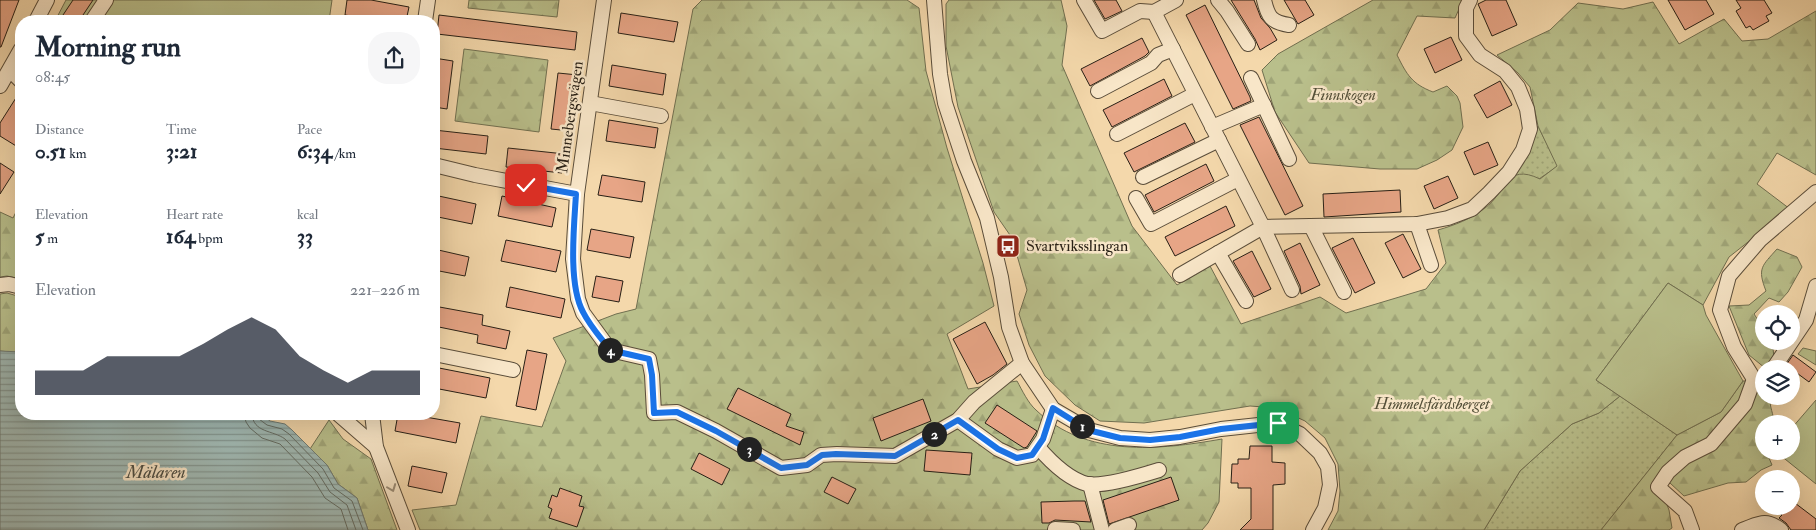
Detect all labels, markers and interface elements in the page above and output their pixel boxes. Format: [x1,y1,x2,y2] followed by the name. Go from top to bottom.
[35,30,181,65] text: Morning run
[368,32,420,84] button: share
[552,60,588,174] street label: Minnebergsvägen
[35,67,70,87] text: 08:45
[1309,85,1376,105] park label: Finnskogen
[35,121,84,138] text: Distance
[166,121,197,138] text: Time
[297,121,322,138] text: Pace
[35,138,66,165] text: 0.51
[166,138,197,165] text: 3:21
[297,138,332,165] text: 6:34
[66,145,87,162] text: km
[332,145,356,162] text: /km
[505,164,547,206] pin
[512,171,540,199] icon: check
[35,206,88,223] text: Elevation
[166,206,223,223] text: Heart rate
[297,206,318,223] text: kcal
[35,223,44,250] text: 5
[166,223,195,250] text: 164
[297,223,313,250] text: 33
[44,230,58,247] text: m
[195,230,223,247] text: bpm
[995,233,1021,259] bus stop icon: Svartviksslingan
[1026,236,1128,256] place label: Svartviksslingan
[35,280,96,300] text: Elevation
[350,280,420,300] text: 221–226 m
[1755,305,1800,515] map controls
[1755,305,1800,350] button: locate
[598,338,622,362] pin: 4
[607,342,614,359] text: 4
[1755,360,1800,405] button: layers
[1373,394,1491,414] park label: Himmelsfärdsberget
[1257,402,1299,444] pin
[1264,409,1292,437] icon: arrive
[1070,414,1094,438] pin: 1
[1755,415,1800,460] button: +
[1080,418,1085,435] text: 1
[922,422,946,446] pin: 2
[931,426,938,443] text: 2
[736,436,762,462] pin: 3
[747,441,752,458] text: 3
[125,461,186,484] water label: Mälaren
[1755,470,1800,515] button: −
[386,484,396,492] one-way arrow

